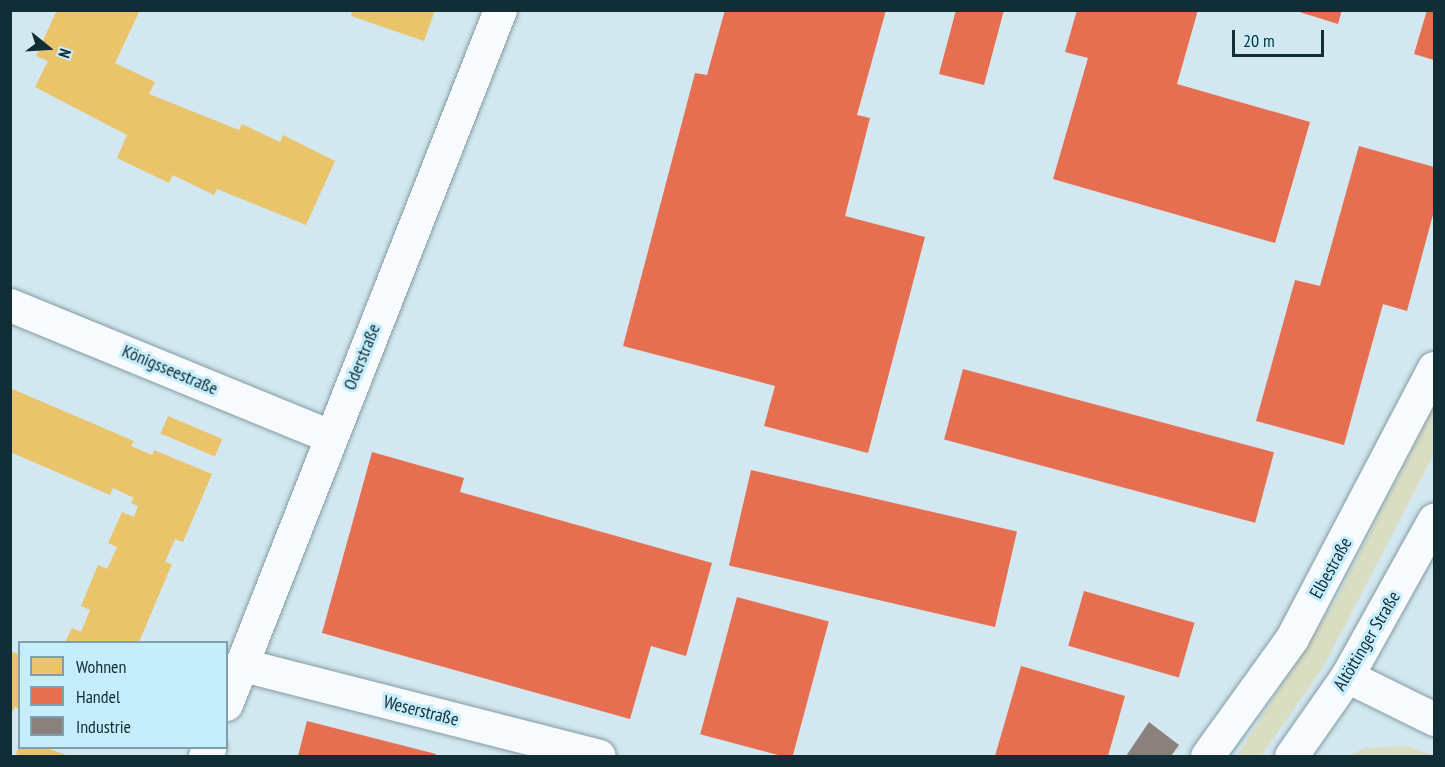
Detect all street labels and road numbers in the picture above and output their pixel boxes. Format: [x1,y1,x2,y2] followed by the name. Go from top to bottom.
[339,321,385,393] street label: Oderstraße
[119,340,221,400] street label: Königsseestraße
[1305,534,1357,602] street label: Elbestraße
[1329,587,1405,695] street label: Altöttinger Straße
[381,691,461,731] street label: Weserstraße

